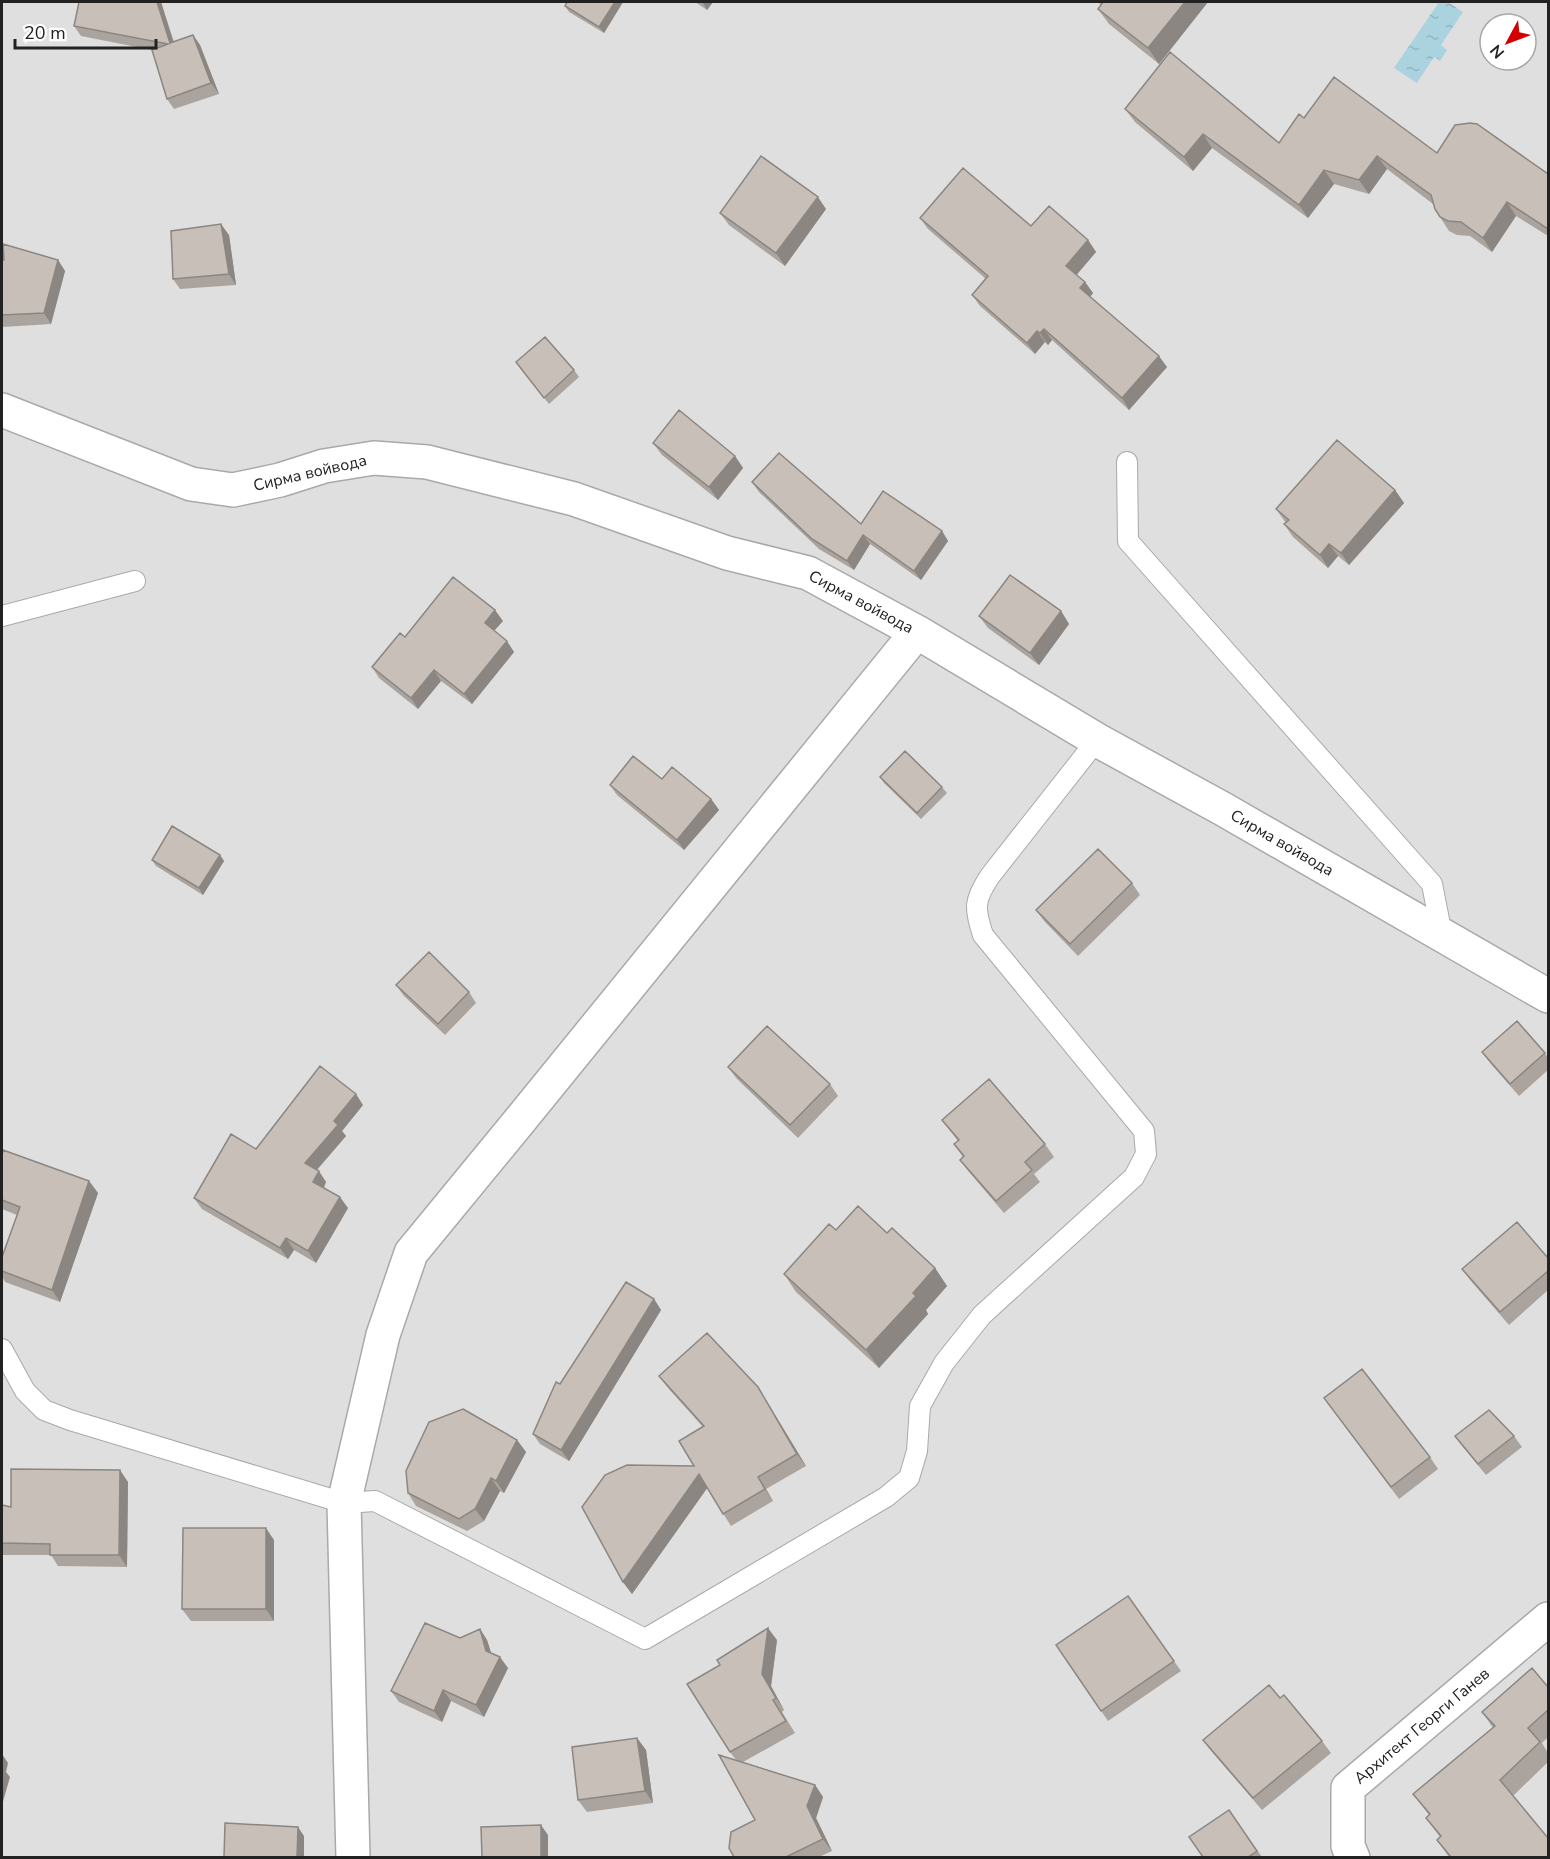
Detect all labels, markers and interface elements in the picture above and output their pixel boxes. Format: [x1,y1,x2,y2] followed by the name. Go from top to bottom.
[15,12,156,50] scale bar
[1478,12,1538,72] north arrow
[24,21,66,45] text: 20 m
[1485,39,1510,63] text: N
[251,449,369,497] street label: Сирма войвода
[805,565,917,639] street label: Сирма войвода
[1226,804,1338,882] street label: Сирма войвода
[1350,1663,1495,1789] street label: Архитект Георги Ганев

